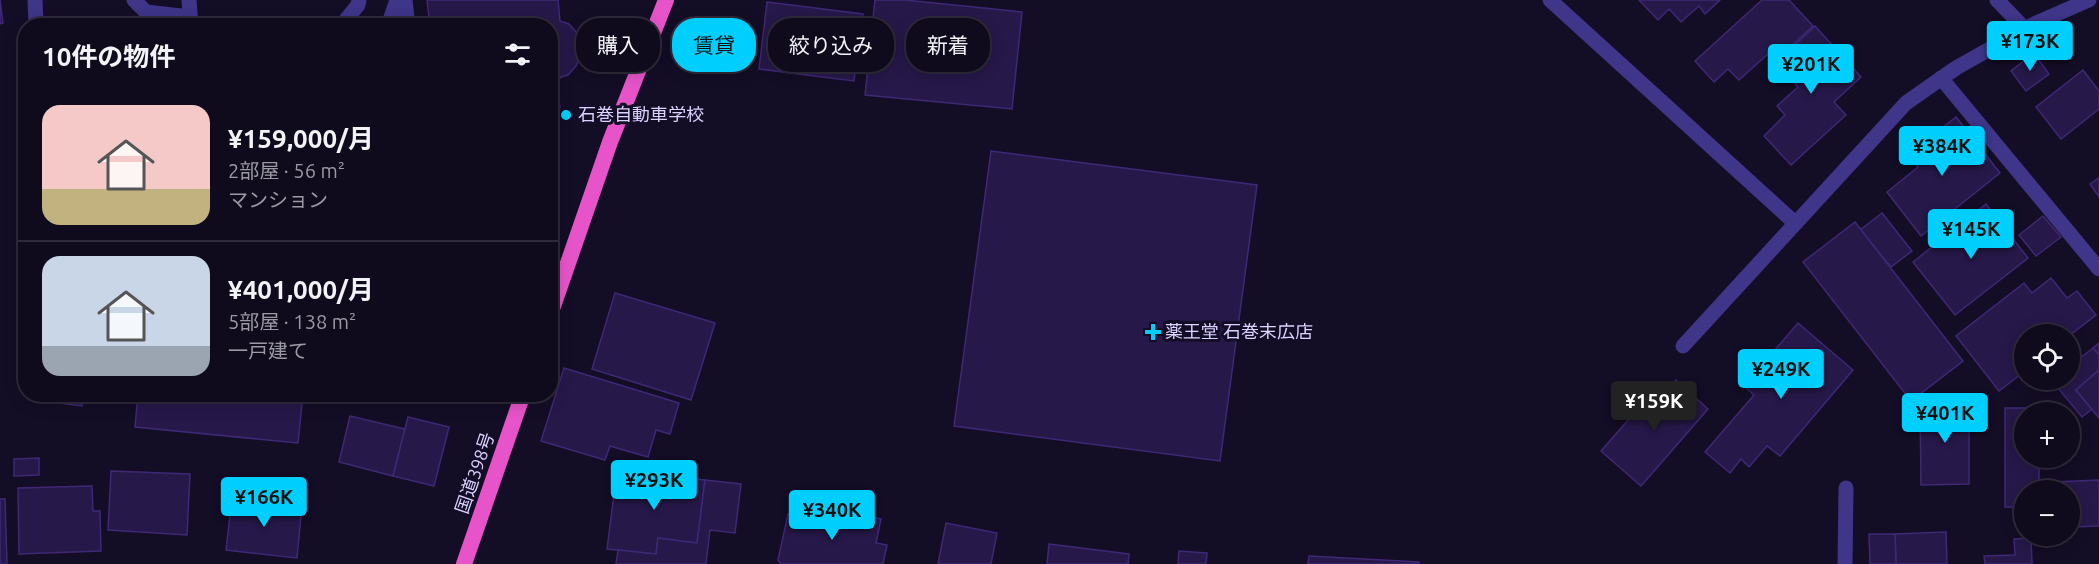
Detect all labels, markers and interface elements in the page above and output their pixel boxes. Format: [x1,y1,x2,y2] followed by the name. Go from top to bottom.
[576,18,660,72] chip: 購入
[672,18,756,72] chip: 賃貸
[768,18,894,72] chip: 絞り込み
[906,18,990,72] chip: 新着
[1988,21,2072,72] pin: ¥173K
[2001,29,2059,52] text: ¥173K
[501,38,534,71] icon: filters
[42,42,175,71] text: 10件の物件
[1769,44,1853,95] pin: ¥201K
[1782,52,1840,75] text: ¥201K
[578,104,704,124] place label: 石巻自動車学校
[559,108,573,122] marker: 石巻自動車学校
[228,124,374,153] text: ¥159,000/月
[1900,126,1984,177] pin: ¥384K
[90,129,162,201] icon: home
[1913,134,1971,157] text: ¥384K
[228,159,345,182] text: 2部屋 · 56 m²
[228,188,328,211] text: マンション
[1929,209,2013,260] pin: ¥145K
[1942,217,2000,240] text: ¥145K
[228,275,374,304] text: ¥401,000/月
[90,280,162,352] icon: home
[228,310,356,333] text: 5部屋 · 138 m²
[1165,321,1313,341] place label: 薬王堂 石巻末広店
[2014,324,2080,546] map controls
[2014,324,2080,390] button: locate
[1146,325,1160,339] marker: 薬王堂 石巻末広店
[228,339,308,362] text: 一戸建て
[1739,349,1823,400] pin: ¥249K
[1752,357,1810,380] text: ¥249K
[1612,381,1696,432] pin: ¥159K
[1625,389,1683,412] text: ¥159K
[1903,393,1987,444] pin: ¥401K
[1916,401,1974,424] text: ¥401K
[2014,402,2080,468] button: +
[451,429,497,516] street label: 国道398号
[612,460,696,511] pin: ¥293K
[625,468,683,491] text: ¥293K
[222,477,306,528] pin: ¥166K
[2014,480,2080,546] button: −
[235,485,293,508] text: ¥166K
[790,490,874,541] pin: ¥340K
[803,498,861,521] text: ¥340K

